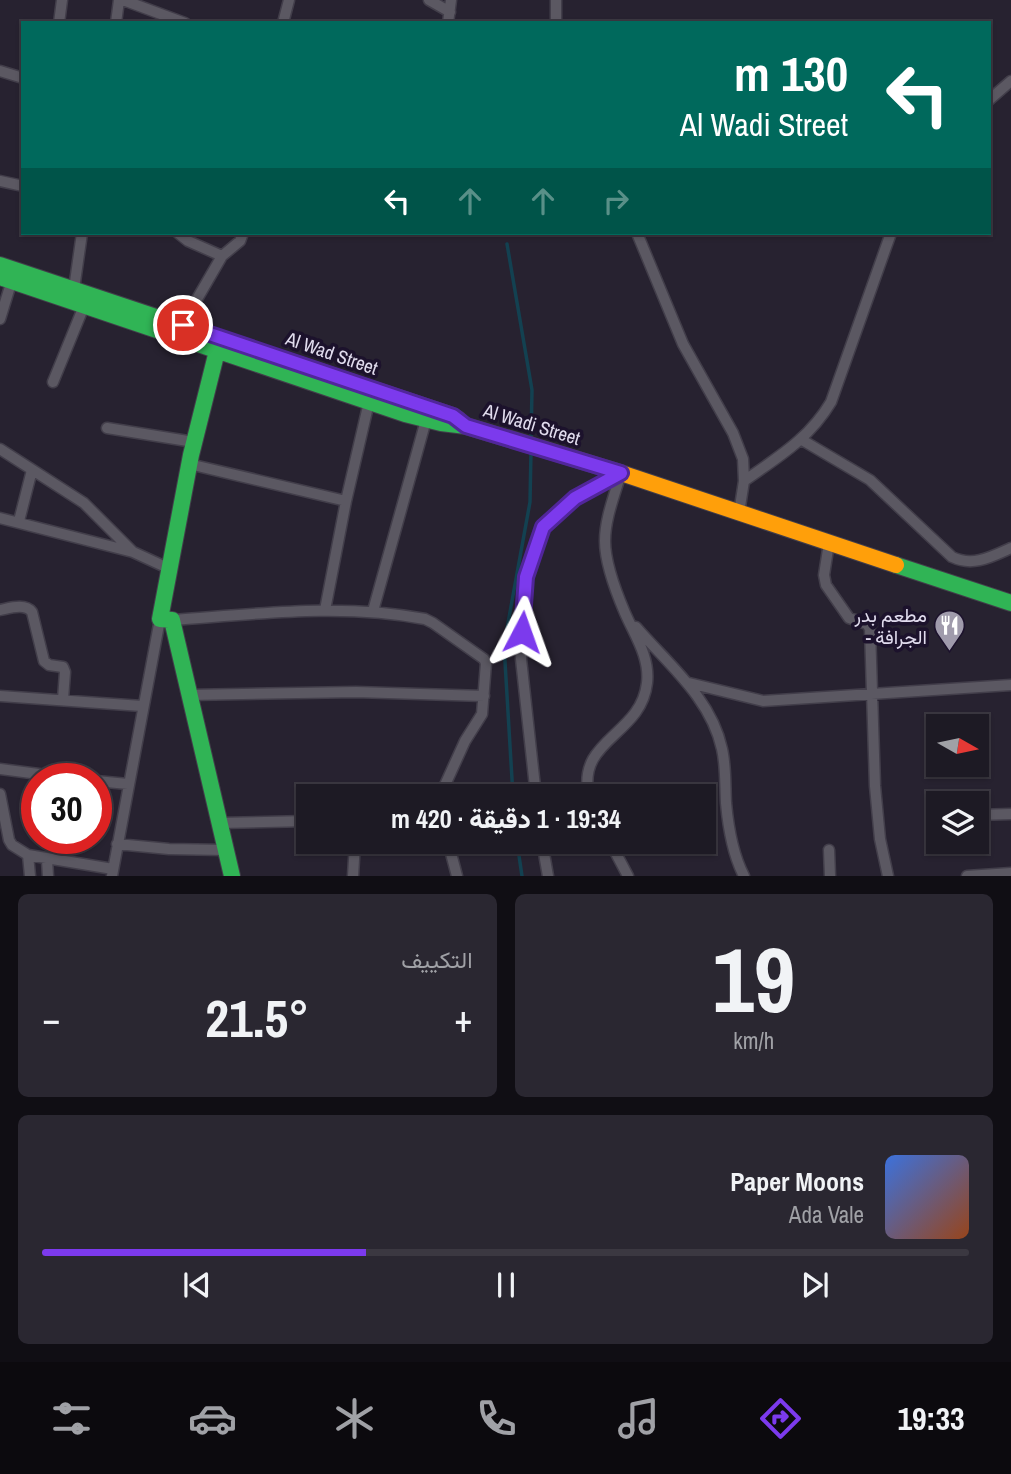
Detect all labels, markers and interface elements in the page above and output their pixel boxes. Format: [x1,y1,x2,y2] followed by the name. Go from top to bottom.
[734,40,848,106] text: 130 m
[872,49,963,140] icon: left
[680,103,848,146] text: Al Wadi Street
[378,182,416,220] icon: left
[451,182,489,220] icon: ahead
[524,182,562,220] icon: ahead
[597,182,635,220] icon: right
[153,295,213,355] pin
[164,306,202,344] icon: arrive
[282,325,382,381] street label: Al Wad Street
[479,397,584,451] street label: Al Wadi Street
[485,595,559,669] position arrow
[854,602,927,650] place label: مطعم بدر - الجرافة
[933,609,967,653] restaurant icon: مطعم بدر - الجرافة
[926,714,989,777] north arrow
[926,714,989,854] map controls
[21,763,112,854] speed limit sign: 30
[926,791,989,854] button: layers
[391,801,621,836] text: 19:34 · 1 دقيقة · 420 m
[712,918,795,1040] text: 19
[401,944,473,975] text: التكييف
[205,983,309,1053] text: 21.5°
[42,993,60,1044] text: −
[454,993,472,1044] text: +
[733,1025,774,1056] text: km/h
[730,1164,864,1199] text: Paper Moons
[789,1199,864,1230] text: Ada Vale
[178,1266,216,1304] icon: previous
[487,1266,525,1304] icon: pause
[796,1266,834,1304] icon: next
[47,1394,96,1443] icon: filters
[188,1394,237,1443] icon: car
[330,1394,379,1443] icon: climate
[472,1394,521,1443] icon: phone
[614,1394,663,1443] icon: music
[756,1394,805,1443] icon: directions
[897,1397,965,1440] text: 19:33

